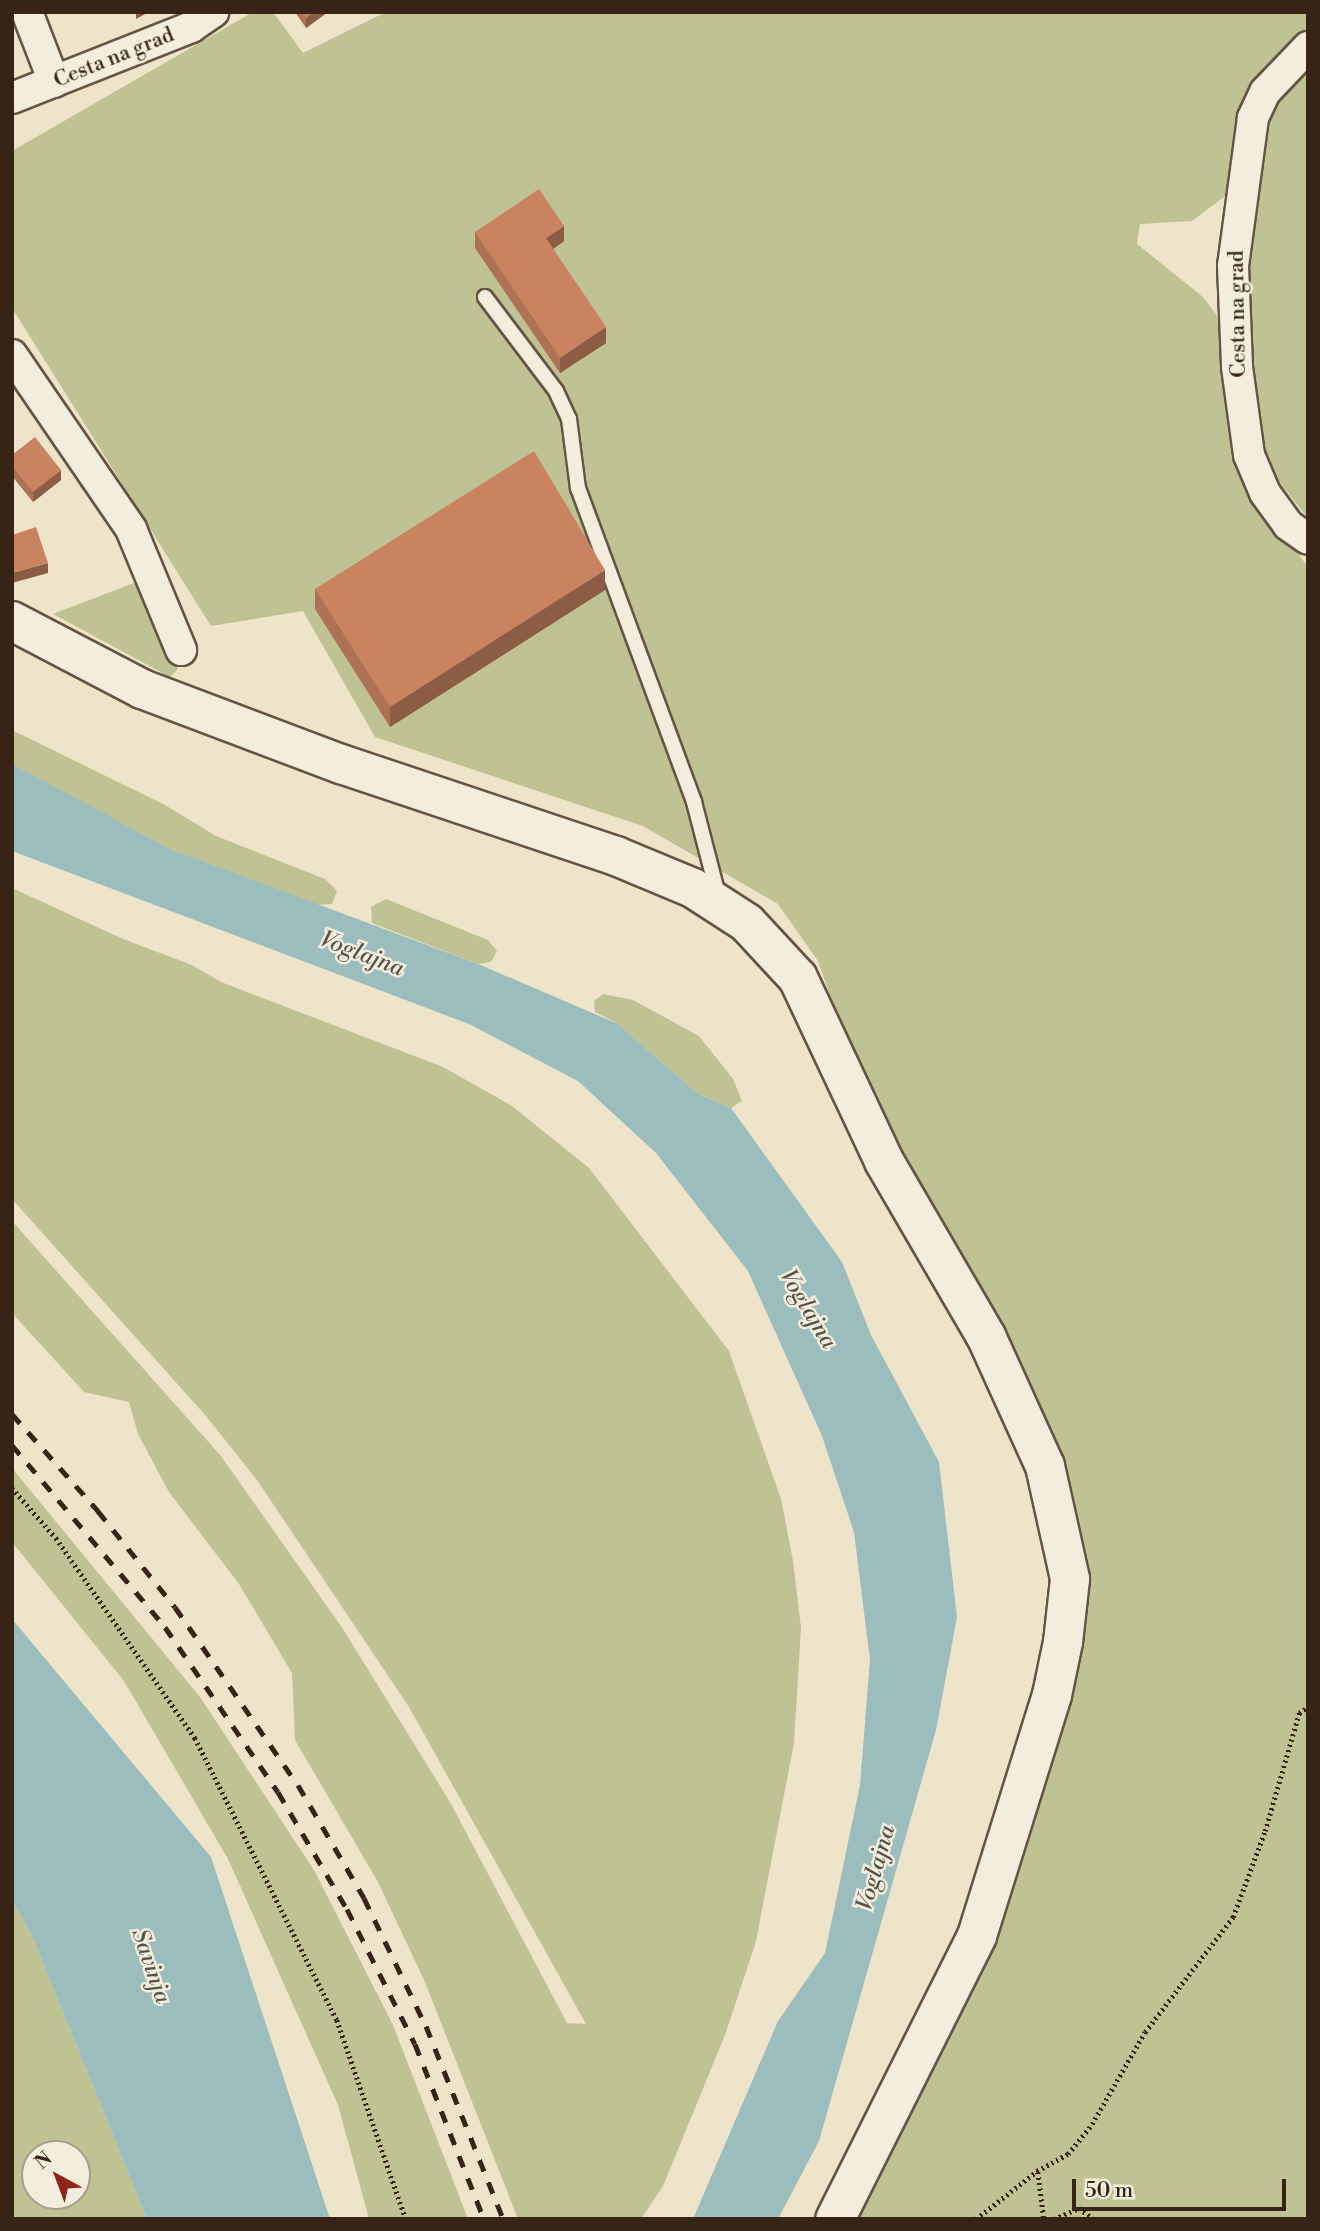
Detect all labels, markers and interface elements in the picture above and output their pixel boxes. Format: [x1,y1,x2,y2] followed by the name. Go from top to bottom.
[50,22,178,94] street label: Cesta na grad
[1224,250,1252,378] street label: Cesta na grad
[316,925,408,983] water label: Voglajna
[774,1264,842,1354] water label: Voglajna
[851,1822,901,1914] water label: Voglajna
[125,1925,177,2007] water label: Savinja
[21,2140,91,2210] north arrow
[30,2147,57,2175] text: N
[1075,2164,1288,2208] scale bar
[1085,2178,1133,2204] text: 50 m

